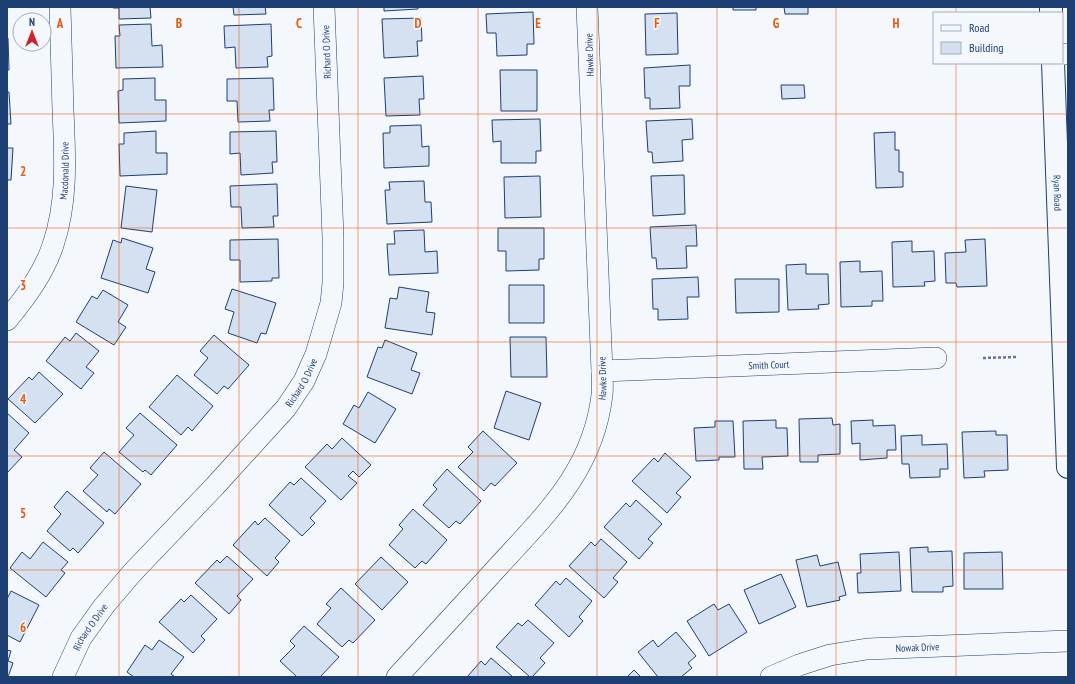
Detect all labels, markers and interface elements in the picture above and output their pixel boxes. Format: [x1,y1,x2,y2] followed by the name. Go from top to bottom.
[12,12,52,52] north arrow
[933,12,1063,64] legend
[29,15,35,29] text: N
[56,15,64,32] text: A
[176,15,182,32] text: B
[296,15,302,32] text: C
[415,15,422,32] text: D
[535,15,541,32] text: E
[654,15,660,32] text: F
[773,15,780,32] text: G
[893,15,900,32] text: H
[969,20,989,35] text: Road
[319,25,334,79] street label: Richard O Drive
[582,33,597,77] street label: Hawke Drive
[969,40,1004,55] text: Building
[57,141,72,200] street label: Macdonald Drive
[20,163,26,180] text: 2
[1050,175,1064,211] street label: Ryan Road
[20,277,26,294] text: 3
[282,356,320,410] street label: Richard O Drive
[595,356,609,401] street label: Hawke Drive
[748,358,790,372] street label: Smith Court
[20,391,27,408] text: 4
[20,505,26,522] text: 5
[70,601,111,653] street label: Richard O Drive
[20,619,26,636] text: 6
[895,640,939,655] street label: Nowak Drive

